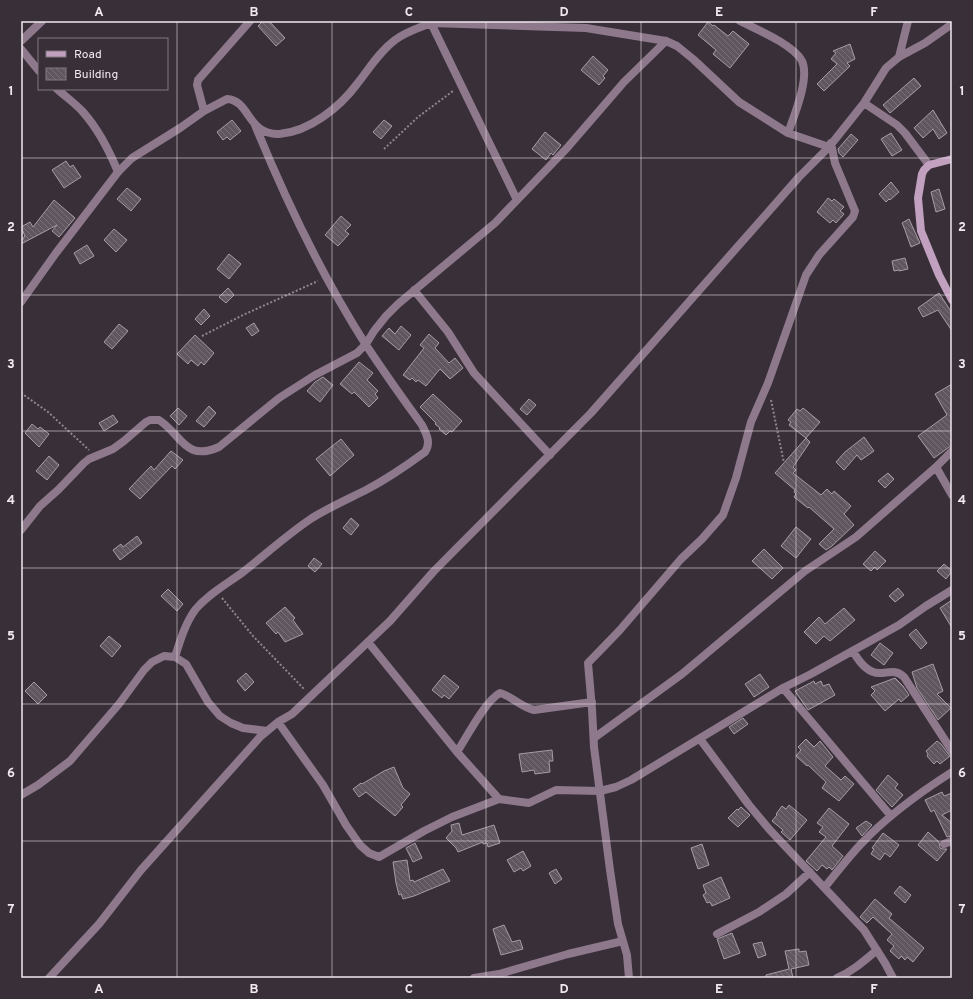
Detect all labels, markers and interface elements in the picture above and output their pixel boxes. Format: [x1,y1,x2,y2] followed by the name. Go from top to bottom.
[94,5,104,21] text: A
[250,5,259,21] text: B
[405,5,413,21] text: C
[559,5,569,21] text: D
[715,5,723,21] text: E
[870,5,878,21] text: F
[38,38,168,90] legend
[74,47,102,63] text: Road
[74,67,118,83] text: Building
[8,84,14,100] text: 1
[959,84,965,100] text: 1
[7,220,15,236] text: 2
[958,220,966,236] text: 2
[7,357,15,373] text: 3
[958,357,966,373] text: 3
[7,493,15,509] text: 4
[958,493,966,509] text: 4
[7,629,15,645] text: 5
[958,629,966,645] text: 5
[7,766,15,782] text: 6
[958,766,966,782] text: 6
[8,902,15,918] text: 7
[959,902,966,918] text: 7
[94,982,104,998] text: A
[250,982,259,998] text: B
[405,982,413,998] text: C
[559,982,569,998] text: D
[715,982,723,998] text: E
[870,982,878,998] text: F

